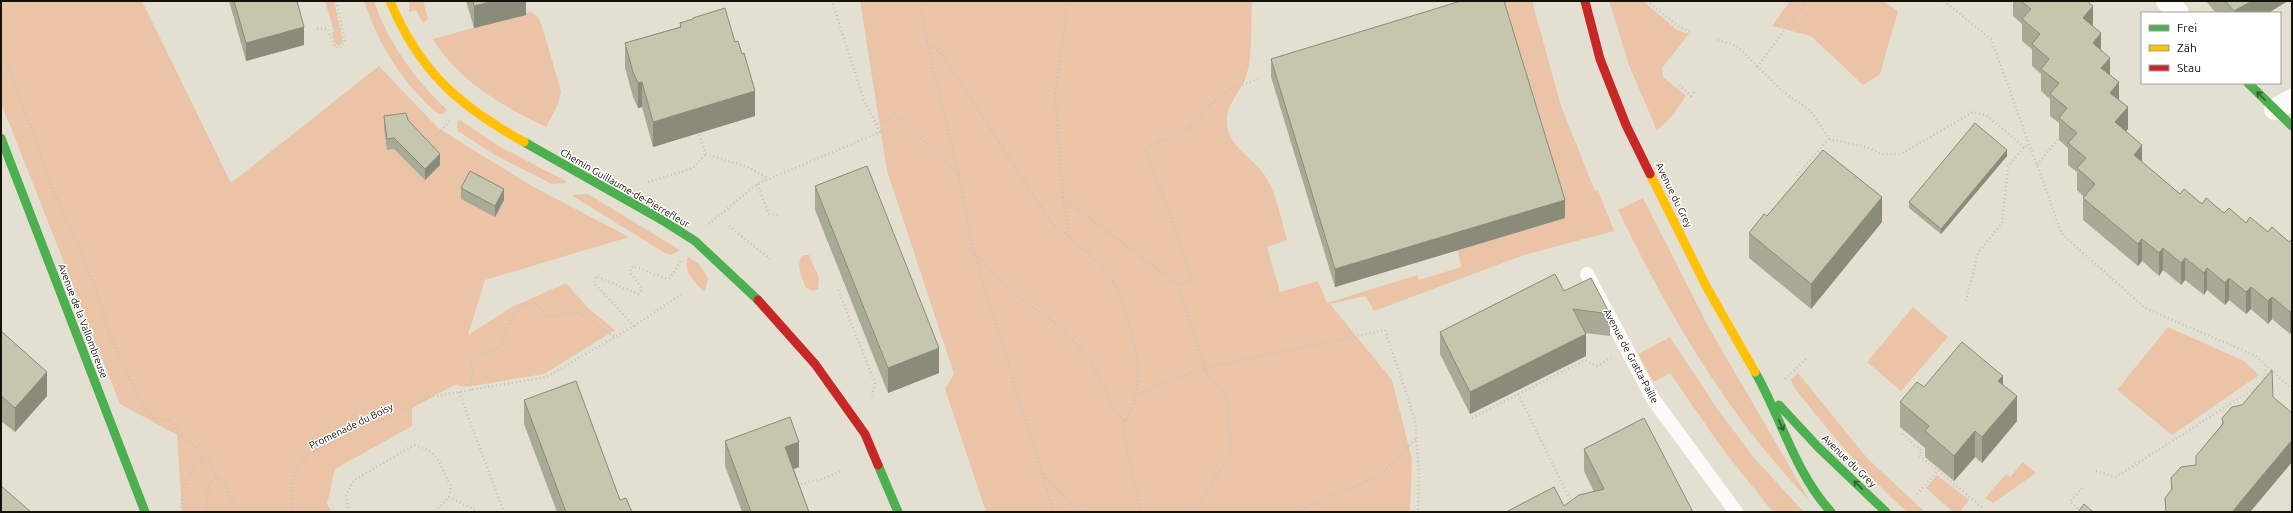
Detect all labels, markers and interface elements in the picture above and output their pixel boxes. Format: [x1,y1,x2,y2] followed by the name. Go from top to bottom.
[2141,12,2281,84] legend
[2177,21,2197,34] text: Frei
[2177,41,2197,54] text: Zäh
[2177,61,2201,74] text: Stau
[2256,91,2266,101] one-way arrow
[559,146,692,230] street label: Chemin Guillaume-de-Pierrefleur
[1654,161,1694,229] street label: Avenue du Grey
[56,262,110,380] street label: Avenue de la Vallombreuse
[1601,307,1661,405] street label: Avenue de Gratta-Paille
[307,401,395,451] street label: Promenade du Boisy
[1778,418,1785,430] one-way arrow
[1820,433,1878,490] street label: Avenue du Grey
[1853,480,1863,490] one-way arrow

